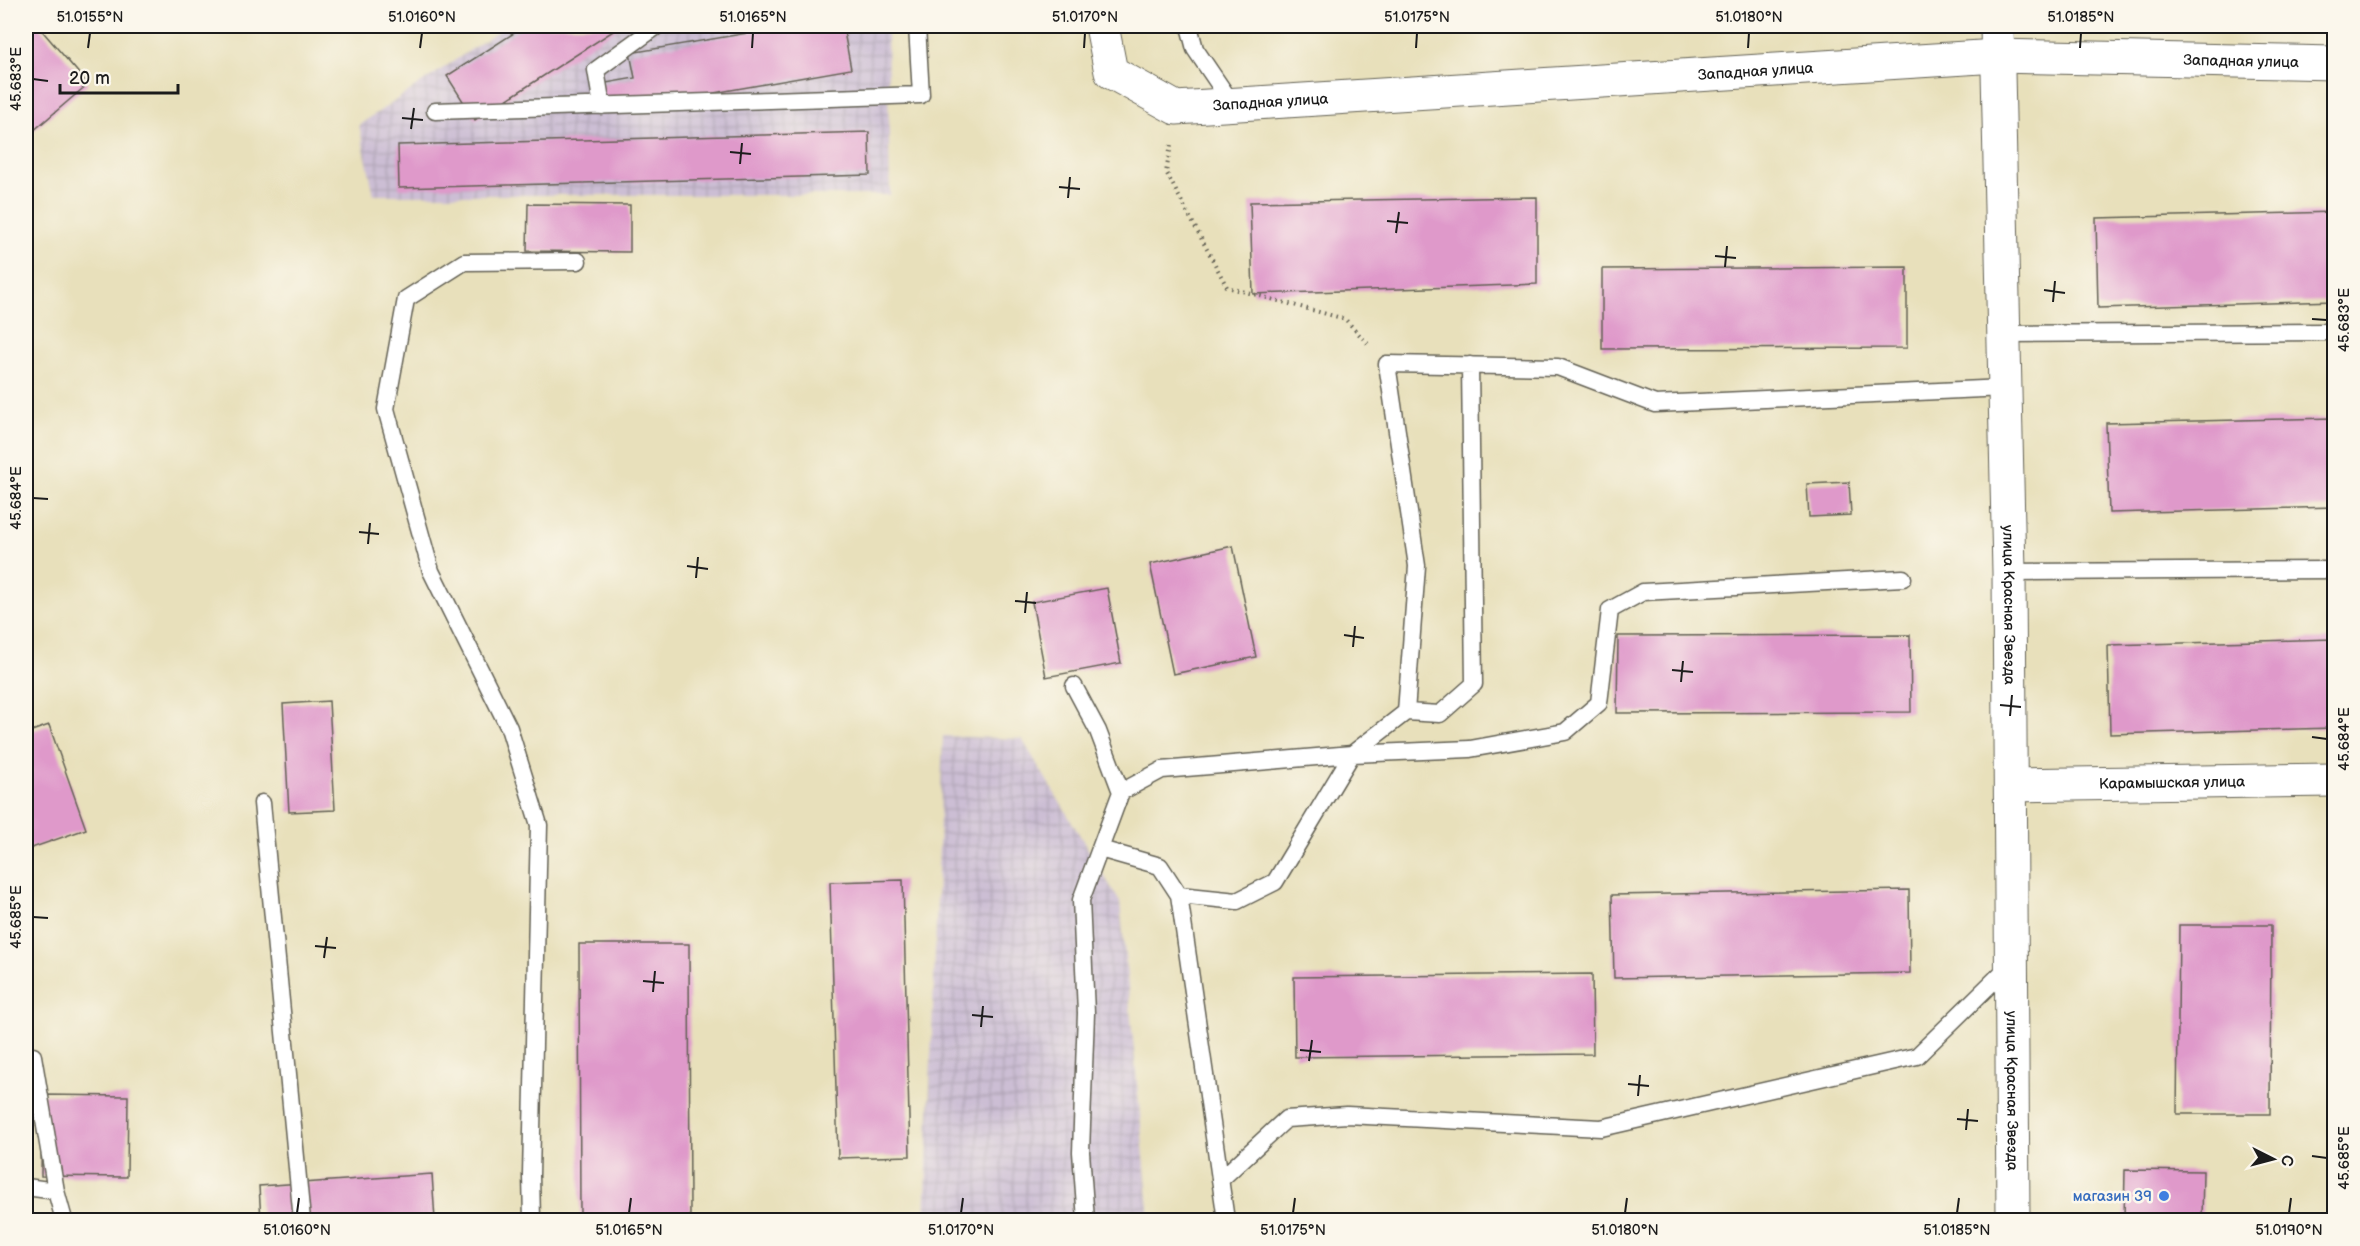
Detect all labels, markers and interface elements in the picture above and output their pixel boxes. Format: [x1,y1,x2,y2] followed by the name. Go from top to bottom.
[56,8,124,27] text: 51.0155°N
[388,8,456,27] text: 51.0160°N
[719,8,787,27] text: 51.0165°N
[1052,8,1118,27] text: 51.0170°N
[1384,8,1450,27] text: 51.0175°N
[1715,8,1783,27] text: 51.0180°N
[2047,8,2115,27] text: 51.0185°N
[7,47,26,111] text: 45.683°E
[2183,51,2299,72] street label: Западная улица
[60,57,178,95] scale bar
[1697,59,1814,85] street label: Западная улица
[69,68,110,89] text: 20 m
[1212,89,1329,116] street label: Западная улица
[2335,288,2354,352] text: 45.683°E
[7,466,26,530] text: 45.684°E
[1998,525,2019,685] street label: улица Красная Звезда
[2335,707,2354,771] text: 45.684°E
[2099,772,2245,794] street label: Карамышская улица
[7,885,26,949] text: 45.685°E
[2002,1011,2022,1171] street label: улица Красная Звезда
[2335,1126,2354,1190] text: 45.685°E
[2243,1129,2303,1189] north arrow
[2276,1154,2296,1167] text: С
[2073,1187,2152,1206] place label: магазин 39
[2157,1189,2171,1203] marker: магазин 39
[263,1221,331,1240] text: 51.0160°N
[595,1221,663,1240] text: 51.0165°N
[928,1221,994,1240] text: 51.0170°N
[1260,1221,1326,1240] text: 51.0175°N
[1591,1221,1659,1240] text: 51.0180°N
[1923,1221,1991,1240] text: 51.0185°N
[2255,1221,2323,1240] text: 51.0190°N

